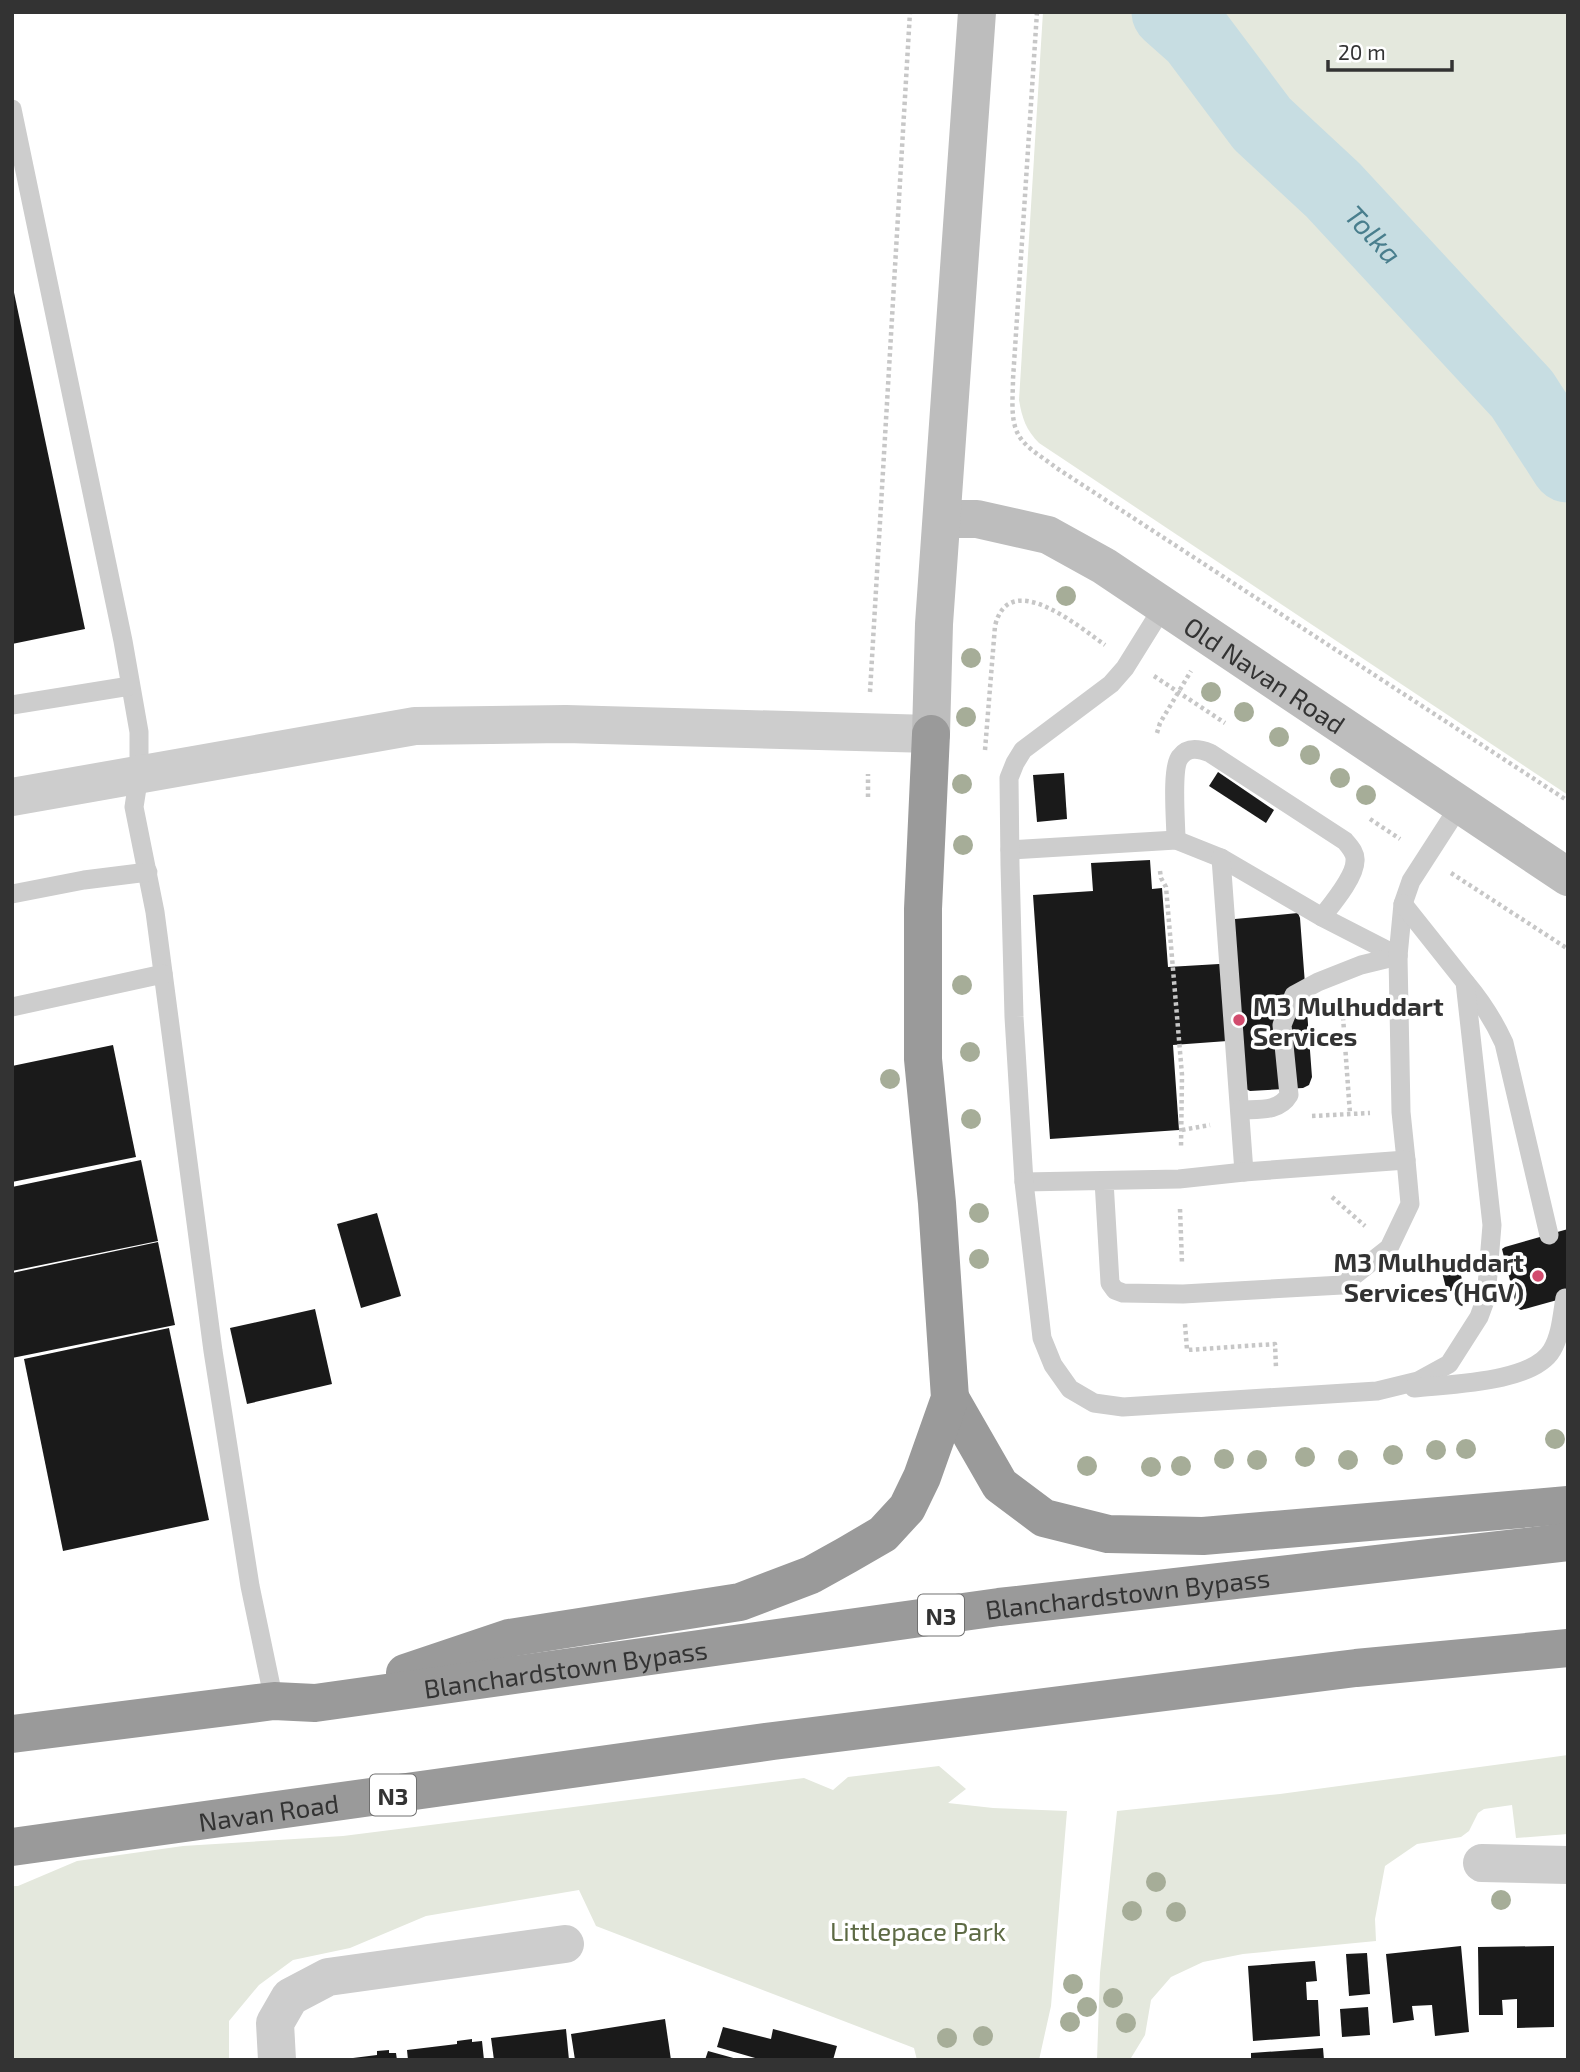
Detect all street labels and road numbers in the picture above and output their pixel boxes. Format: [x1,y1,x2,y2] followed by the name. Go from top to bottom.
[1179,609,1352,739] street label: Old Navan Road
[983,1561,1271,1624] street label: Blanchardstown Bypass
[918,1595,964,1636] road number: N3
[421,1633,709,1703] street label: Blanchardstown Bypass
[370,1775,416,1816] road number: N3
[196,1786,341,1836] street label: Navan Road

